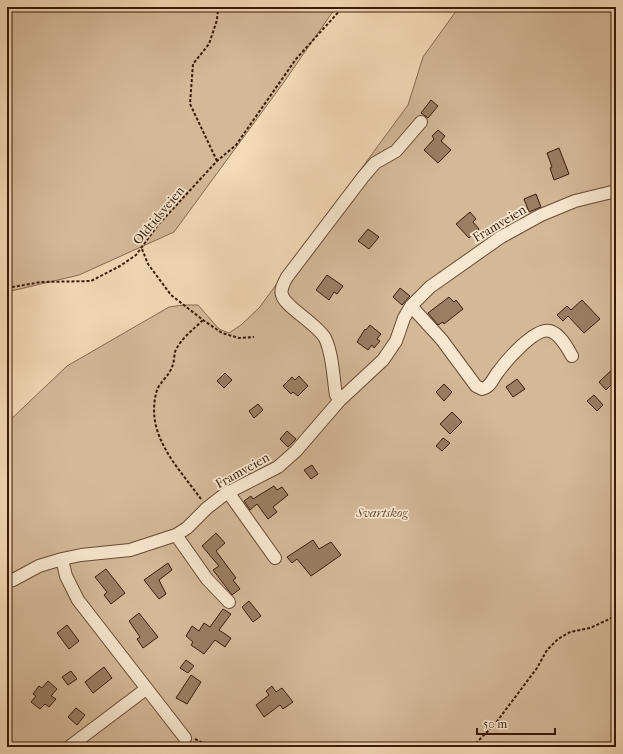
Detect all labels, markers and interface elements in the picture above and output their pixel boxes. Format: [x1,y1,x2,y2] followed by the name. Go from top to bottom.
[130,183,187,248] street label: Oldtidsveien
[470,201,529,245] street label: Framveien
[213,449,272,491] street label: Framveien
[355,505,409,520] park label: Svartskog
[477,710,555,736] scale bar
[483,717,507,731] text: 50 m

